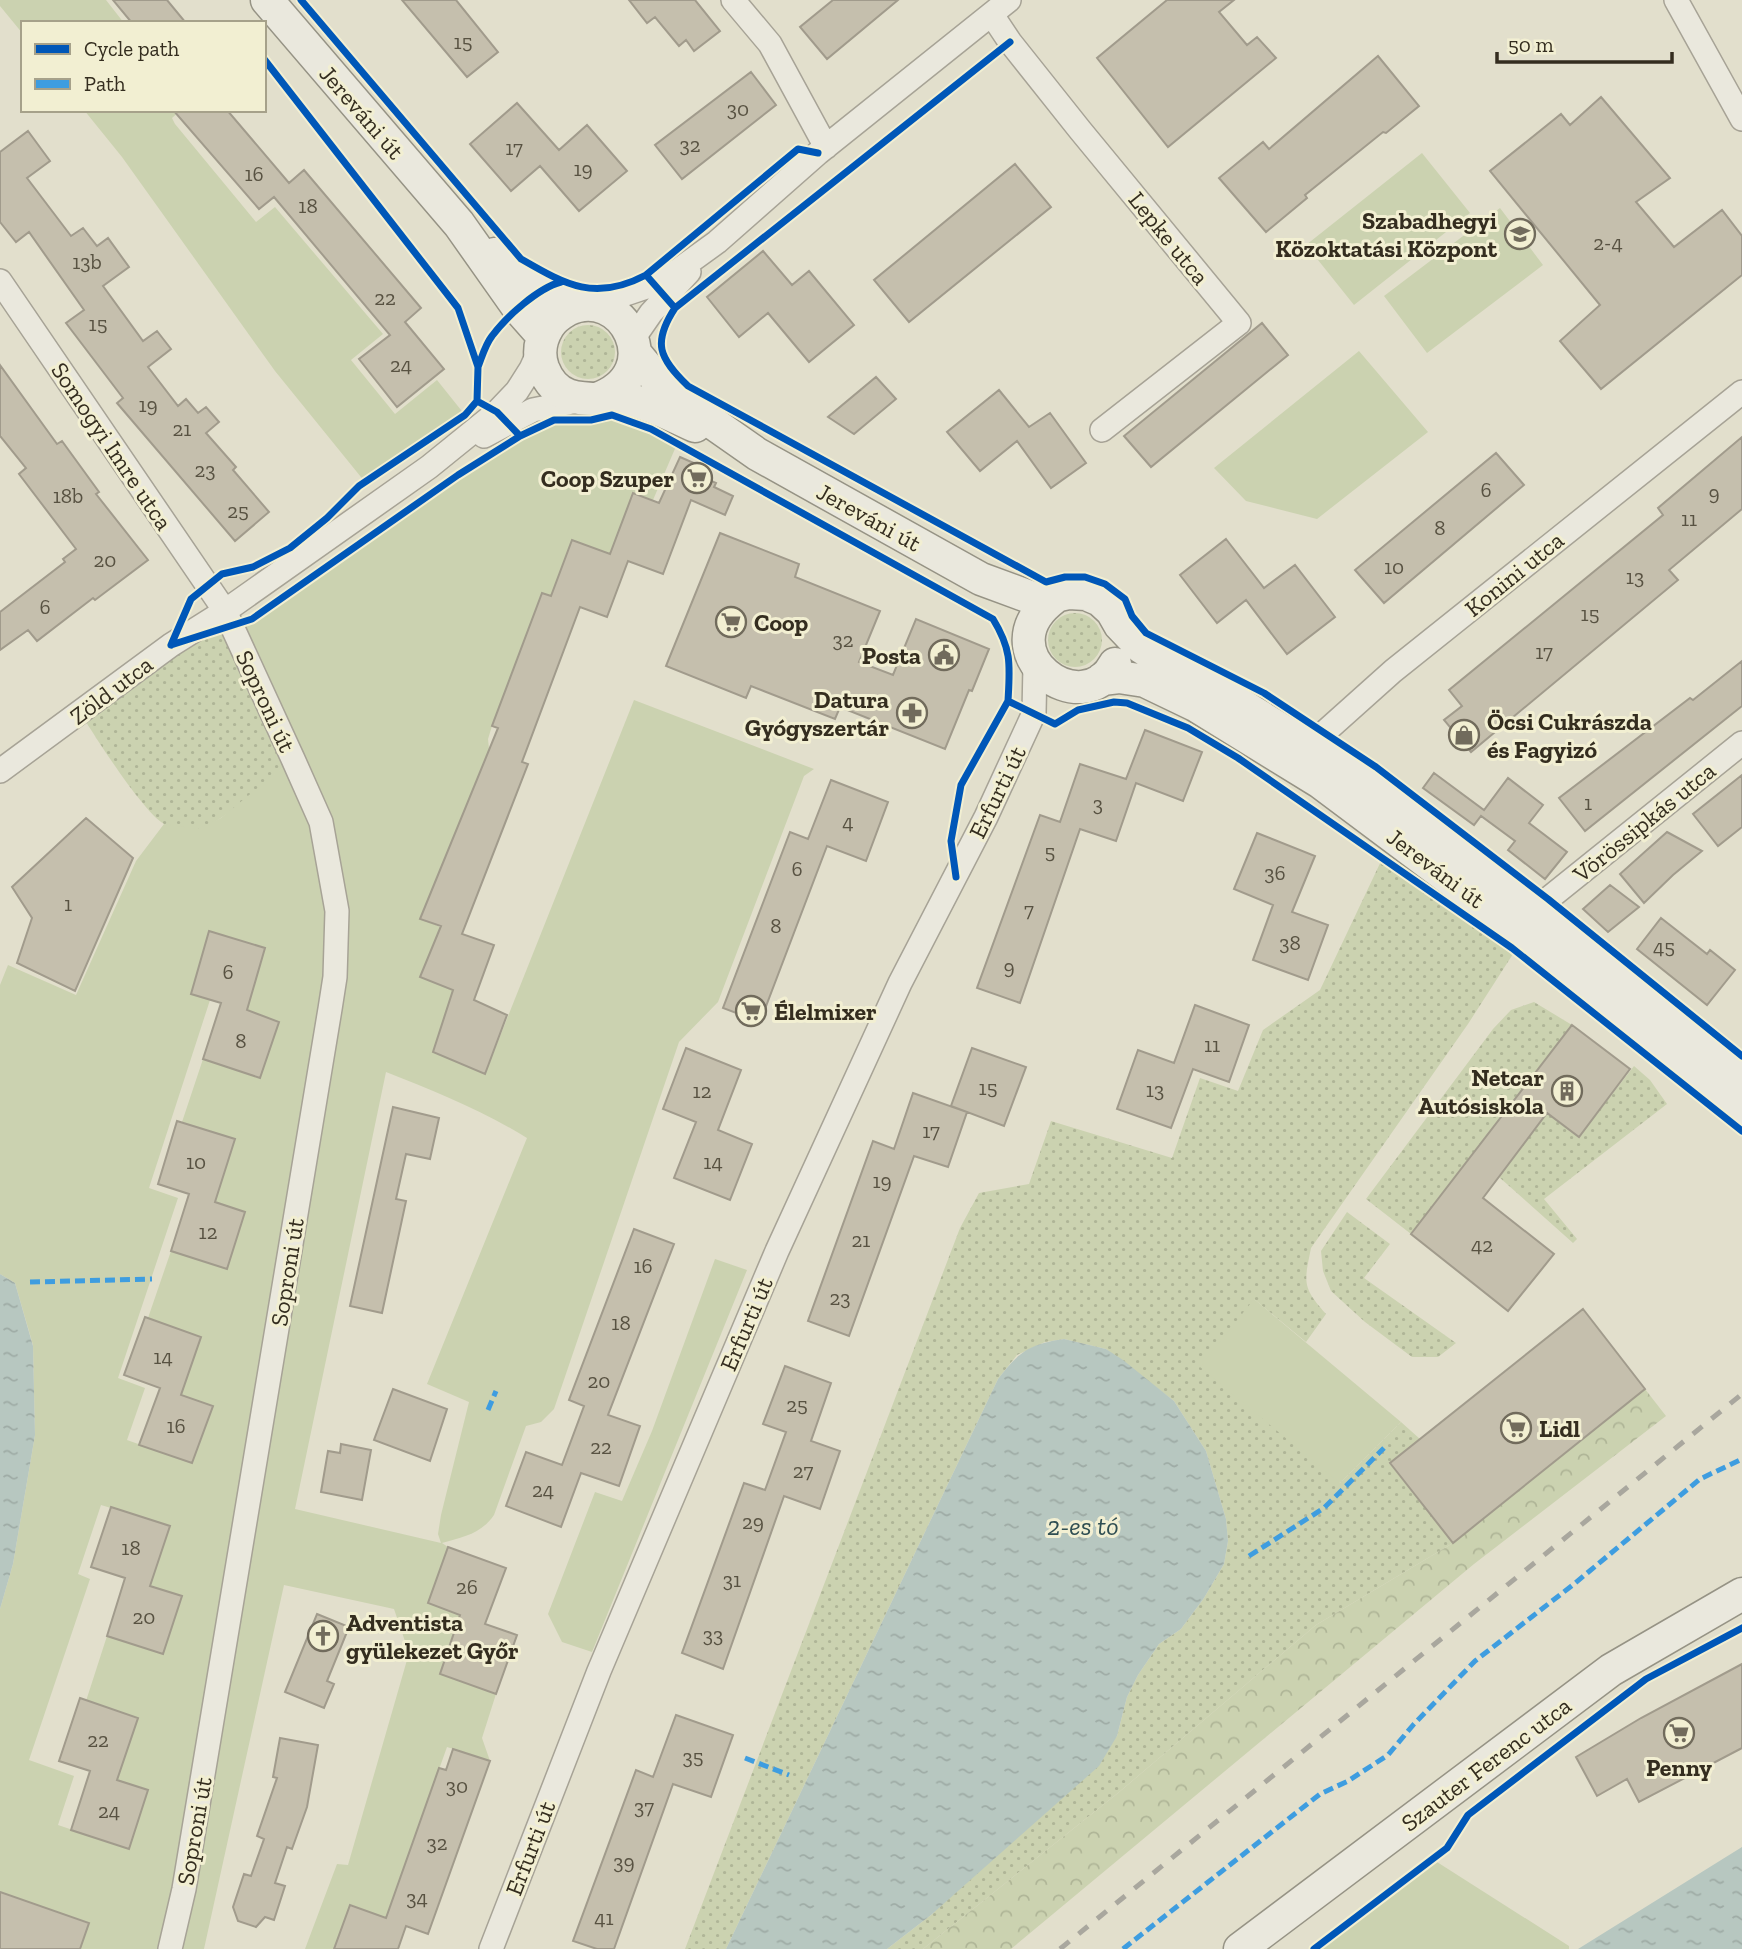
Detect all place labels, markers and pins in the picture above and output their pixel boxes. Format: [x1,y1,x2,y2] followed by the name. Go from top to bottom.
[1275,206,1497,263] place label: Szabadhegyi Közoktatási Központ
[1503,217,1537,251] school or university icon: Szabadhegyi Közoktatási Központ
[680,461,714,495] supermarket icon: Coop Szuper
[541,464,674,493] place label: Coop Szuper
[714,605,748,639] supermarket icon: Coop
[754,608,809,637] place label: Coop
[927,638,961,672] public building icon: Posta
[862,641,921,670] place label: Posta
[745,685,889,742] place label: Datura Gyógyszertár
[895,696,929,730] pharmacy icon: Datura Gyógyszertár
[1487,707,1652,764] place label: Öcsi Cukrászda és Fagyizó
[1447,718,1481,752] shop icon: Öcsi Cukrászda és Fagyizó
[734,994,768,1028] supermarket icon: Élelmixer
[774,997,877,1026] place label: Élelmixer
[1418,1063,1544,1120] place label: Netcar Autósiskola
[1550,1074,1584,1108] building icon: Netcar Autósiskola
[1499,1411,1533,1445] supermarket icon: Lidl
[1539,1414,1580,1443] place label: Lidl
[346,1608,519,1665] place label: Adventista gyülekezet Győr
[306,1619,340,1653] church icon: Adventista gyülekezet Győr
[1662,1716,1696,1750] supermarket icon: Penny
[1646,1753,1712,1782] place label: Penny

